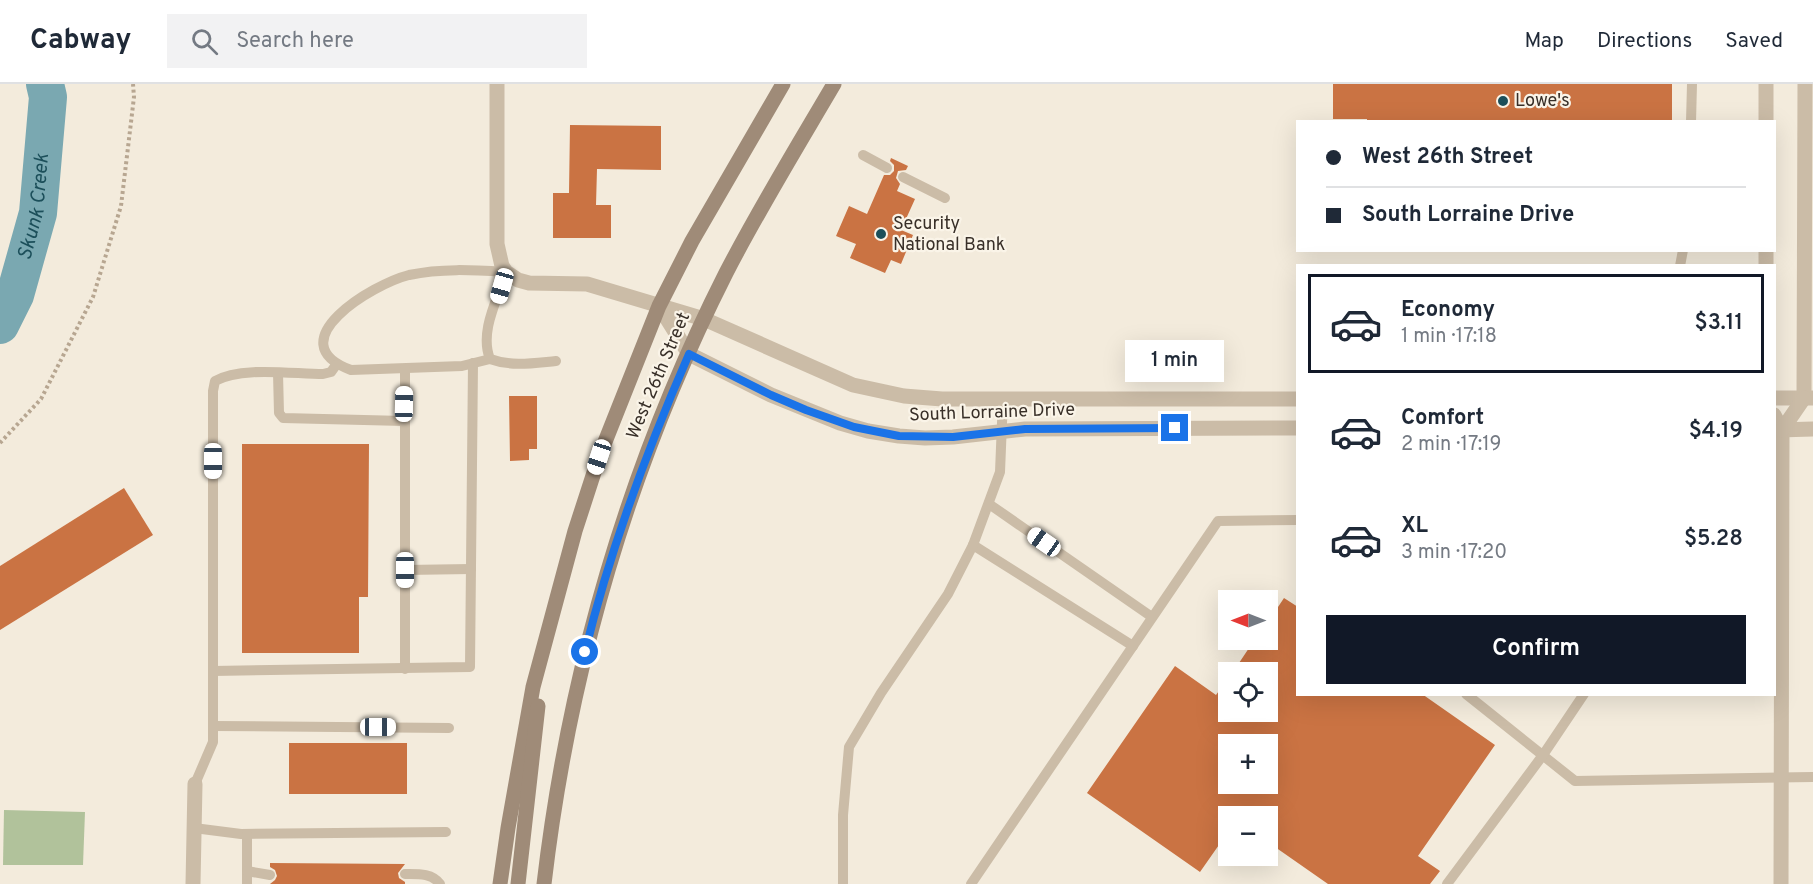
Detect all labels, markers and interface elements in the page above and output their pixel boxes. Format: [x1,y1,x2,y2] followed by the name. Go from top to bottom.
[167,14,587,68] search box
[30,23,131,59] text: Cabway
[188,25,221,58] icon: search
[236,28,354,55] text: Search here
[1524,28,1564,55] text: Map
[1597,28,1692,55] text: Directions
[1725,28,1783,55] text: Saved
[1515,90,1570,113] place label: Lowe's
[1496,94,1510,108] marker: Lowe's
[1362,144,1533,171] text: West 26th Street
[12,152,56,263] water label: Skunk Creek
[1362,202,1574,229] text: South Lorraine Drive
[893,213,1005,257] place label: Security National Bank
[874,227,888,241] marker: Security National Bank
[488,266,516,306] car
[1329,297,1383,351] icon: car
[1401,297,1495,324] text: Economy
[622,309,696,443] street label: West 26th Street
[1695,310,1743,337] text: $3.11
[1401,324,1497,350] text: 1 min · 17:18
[1126,341,1224,383] callout: 1 min
[1151,348,1198,374] text: 1 min
[395,386,413,422] car
[909,399,1075,427] street label: South Lorraine Drive
[1329,405,1383,459] icon: car
[1401,405,1484,432] text: Comfort
[1161,414,1188,441] route end
[1689,418,1743,445] text: $4.19
[1401,432,1502,458] text: 2 min · 17:19
[585,437,613,477] car
[204,443,222,479] car
[1329,513,1383,567] icon: car
[1401,513,1428,540] text: XL
[1024,524,1064,560] car
[1684,526,1743,553] text: $5.28
[1401,540,1507,566] text: 3 min · 17:20
[396,552,414,588] car
[1218,590,1278,650] north arrow
[1218,590,1278,866] map controls
[1326,615,1746,684] button: Confirm
[571,638,598,665] route start
[1218,662,1278,722] button: locate
[360,718,396,736] car
[1218,734,1278,794] button: +
[1218,806,1278,866] button: −

